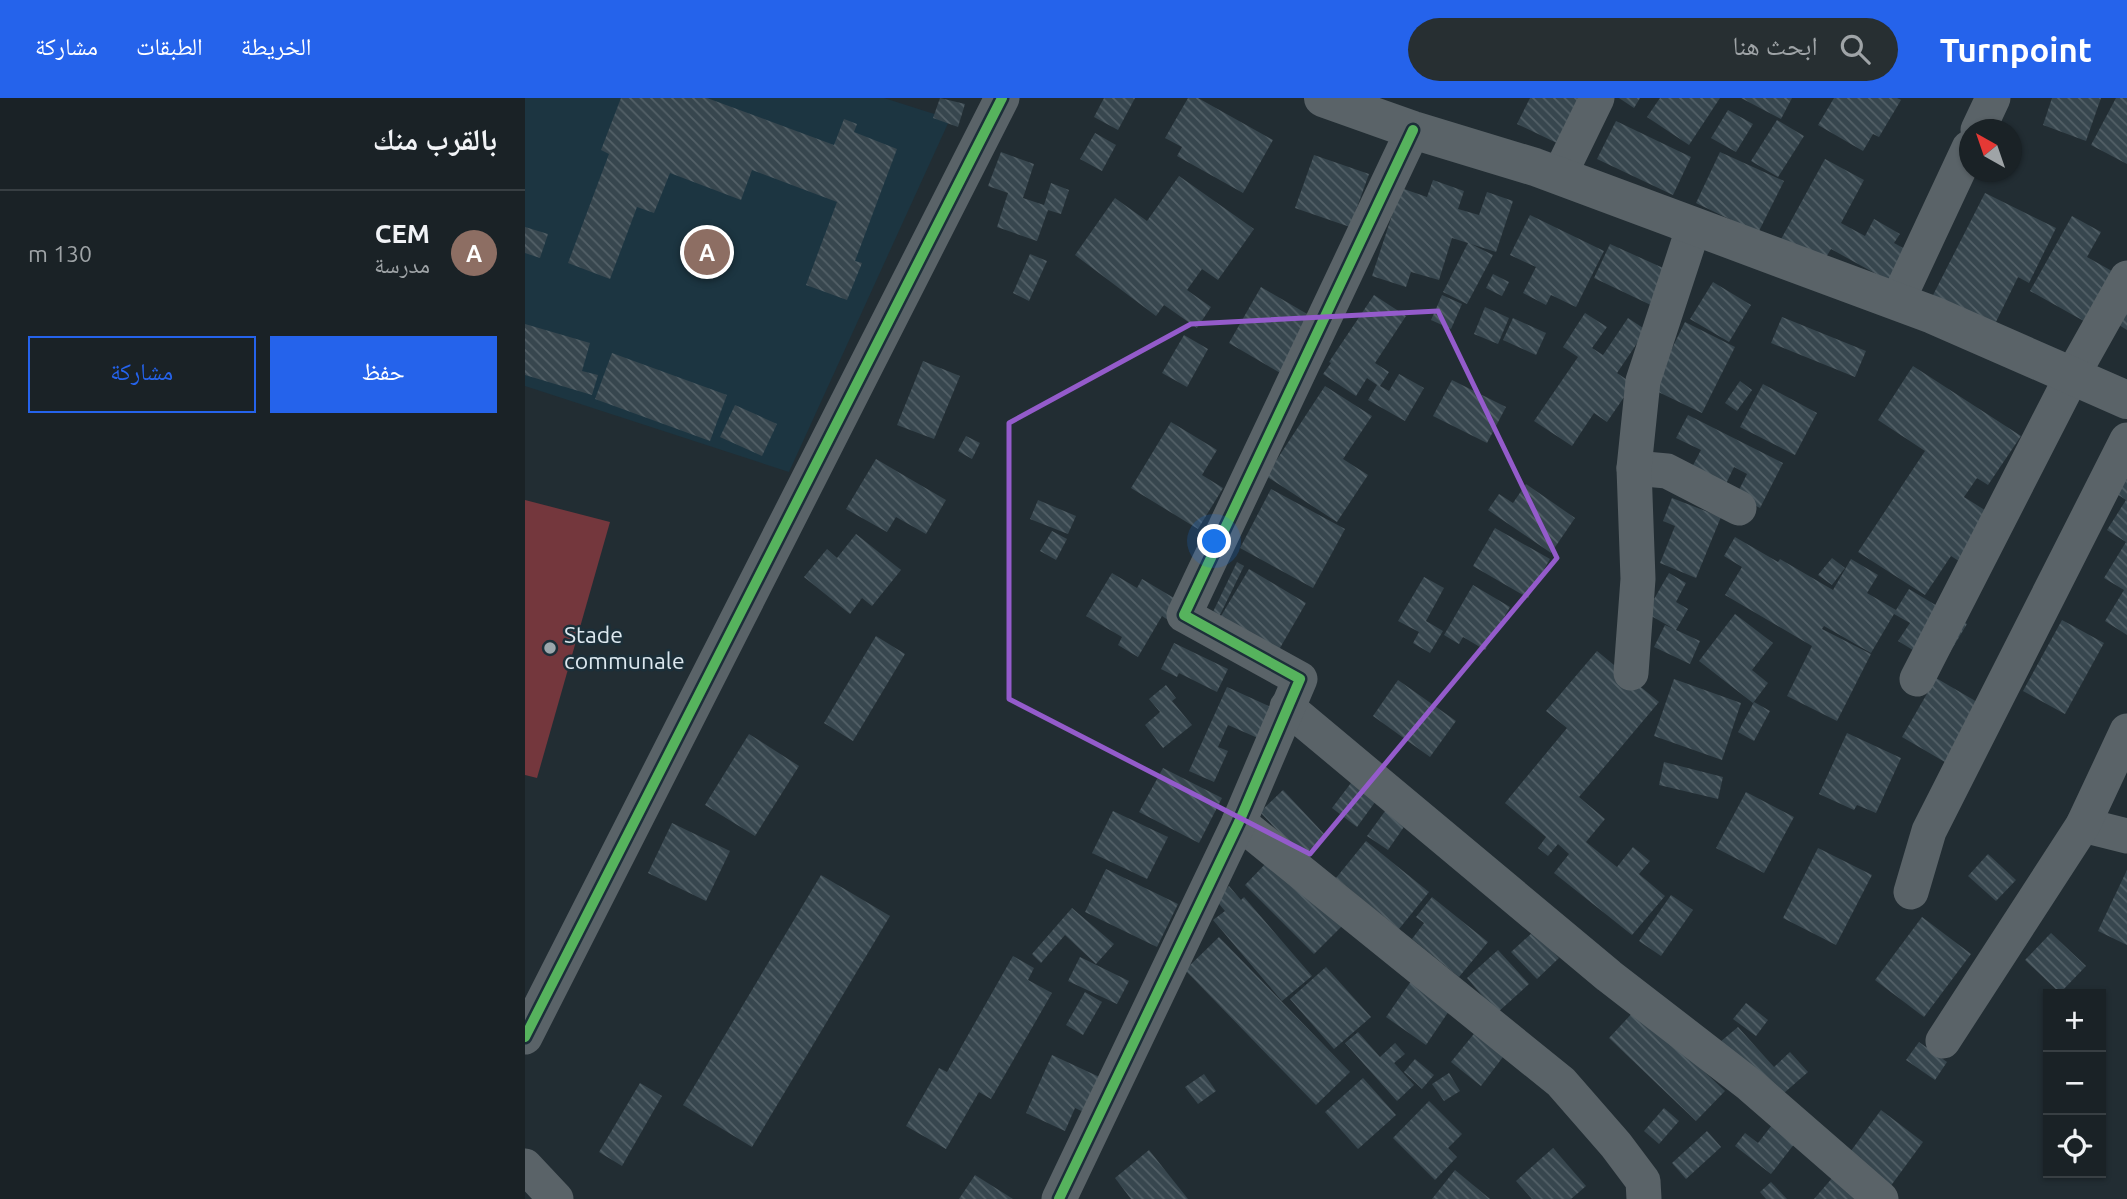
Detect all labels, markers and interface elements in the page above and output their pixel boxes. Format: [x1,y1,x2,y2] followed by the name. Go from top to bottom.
[1408,18,1898,81] search box
[1836,30,1874,68] icon: search
[1732,31,1818,60] text: ابحث هنا
[1940,31,2092,68] text: Turnpoint
[35,33,98,60] text: مشاركة
[136,33,203,60] text: الطبقات
[241,33,311,60] text: الخريطة
[1959,119,2022,182] north arrow
[373,122,497,156] text: بالقرب منك
[375,219,430,248] text: CEM
[684,226,730,278] pin: A
[28,241,92,266] text: 130 m
[466,241,482,266] text: A
[374,252,430,277] text: مدرسة
[28,336,256,413] button: مشاركة
[270,336,497,413] button: حفظ
[1197,524,1231,558] your location
[564,622,685,673] place label: Stade communale
[542,640,558,656] marker: Stade communale
[2043,989,2106,1178] map controls
[2043,989,2106,1052] button: +
[2043,1052,2106,1115] button: −
[2043,1115,2106,1178] button: locate

